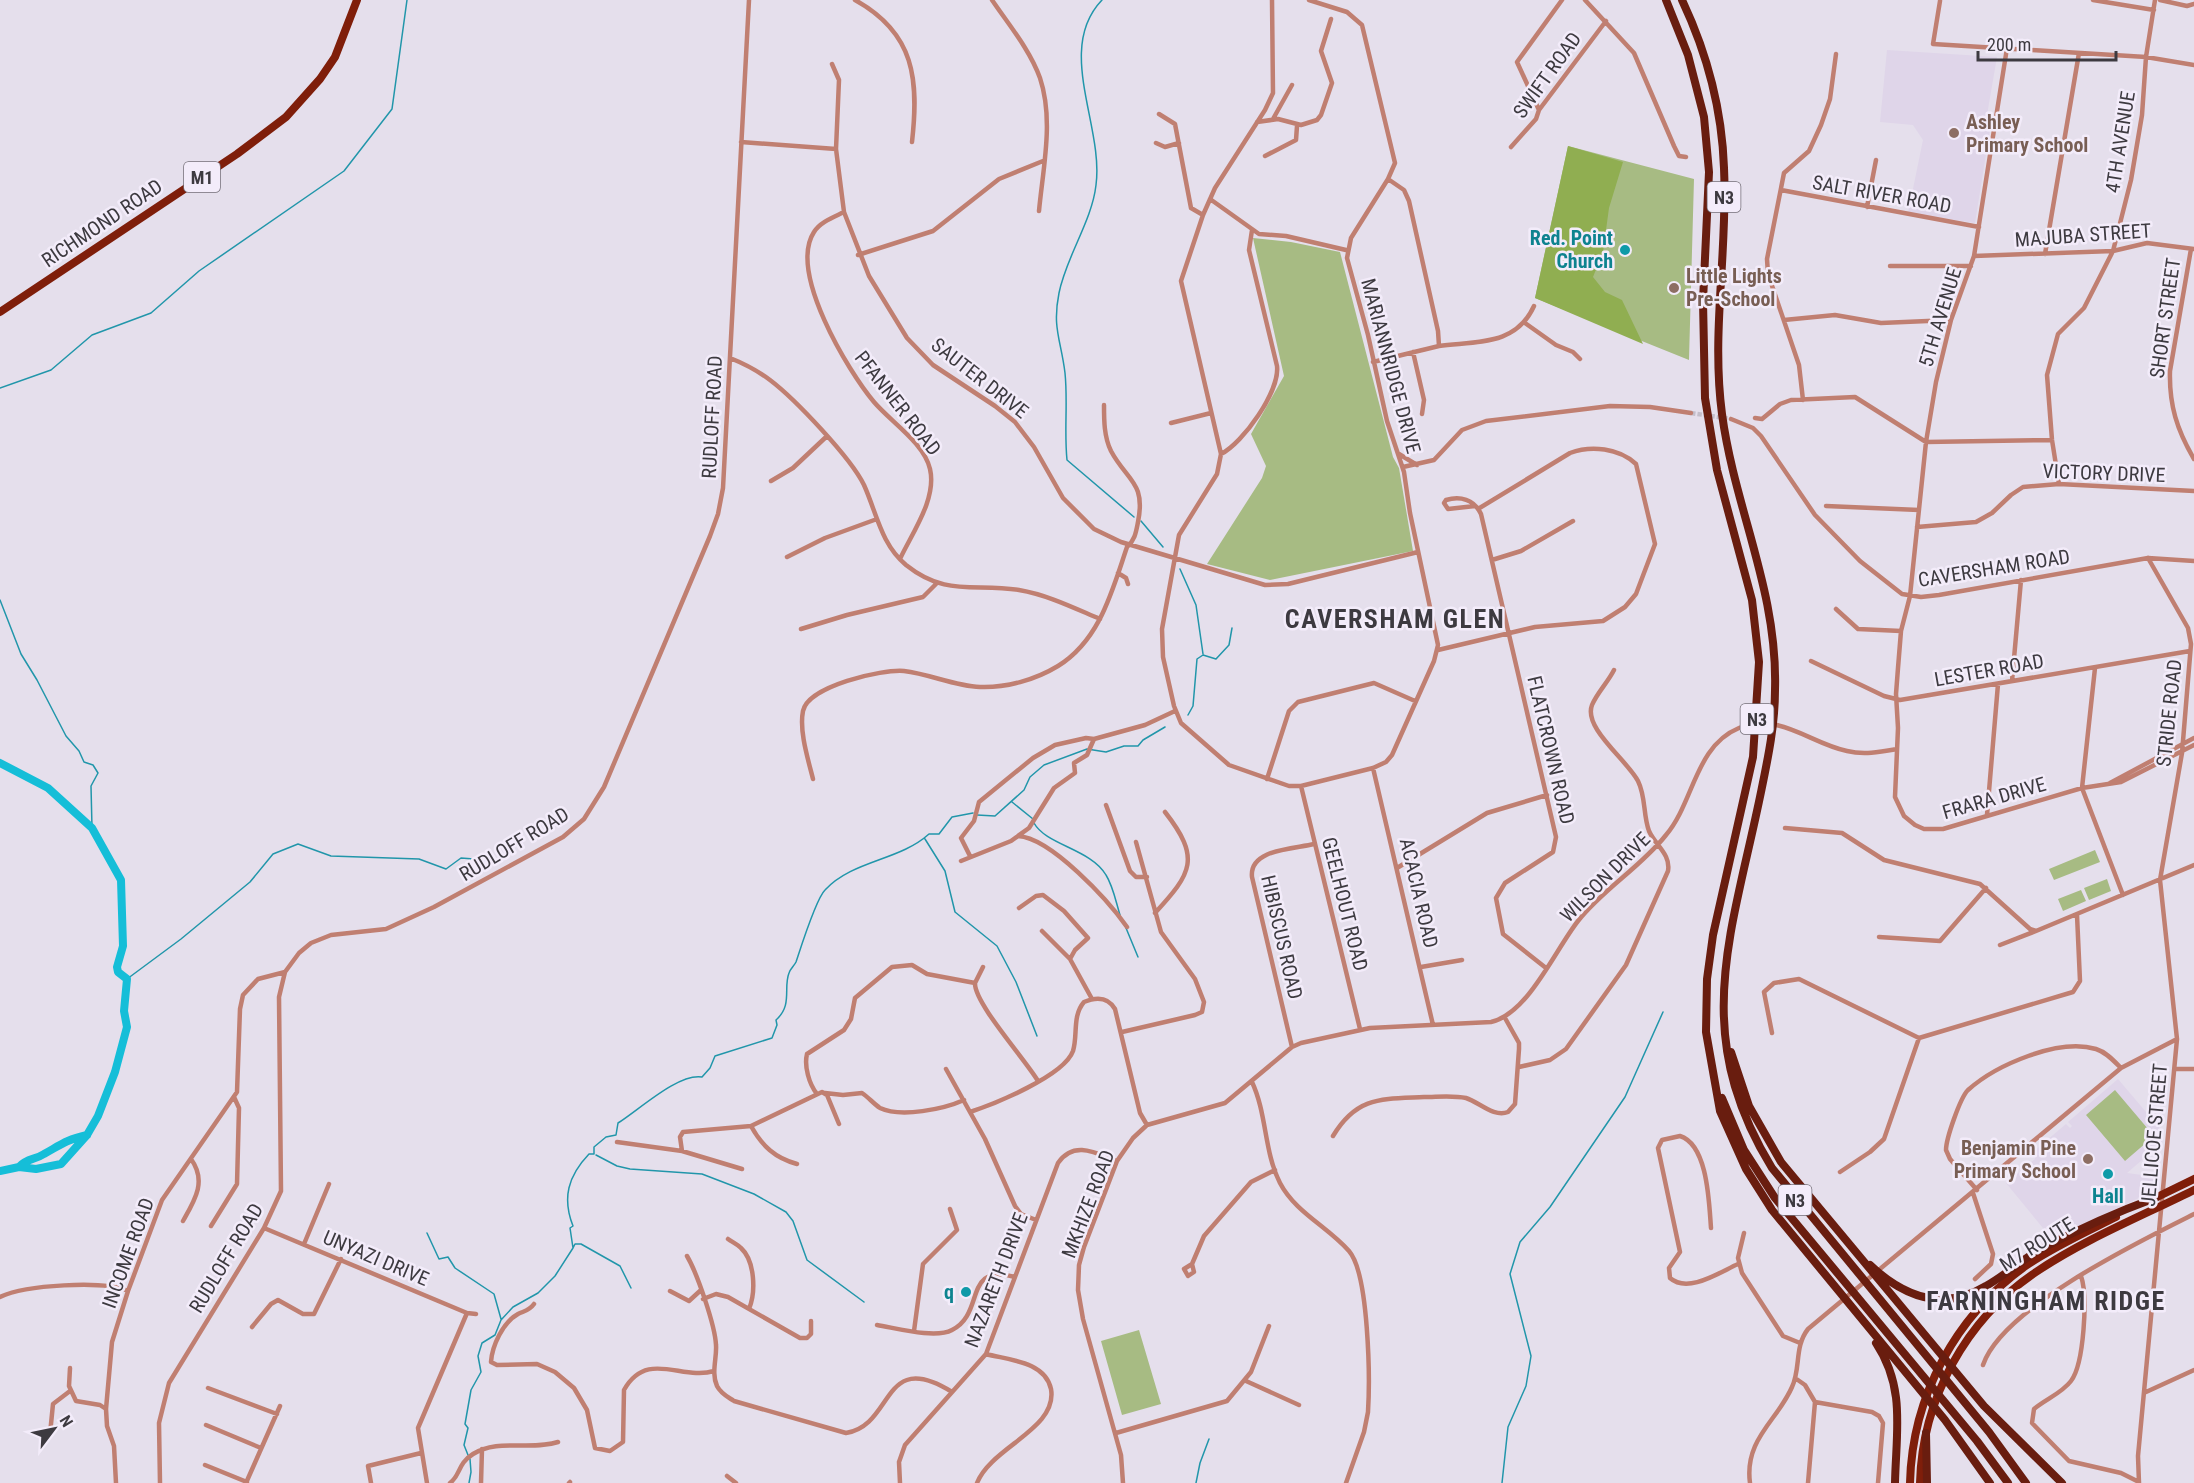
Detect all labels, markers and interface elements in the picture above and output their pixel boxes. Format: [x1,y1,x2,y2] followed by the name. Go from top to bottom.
[1978,24,2116,62] scale bar
[1508,27,1586,123] street label: SWIFT ROAD
[1987,34,2031,55] text: 200 m
[2100,89,2140,195] street label: 4TH AVENUE
[1966,110,2088,157] place label: Ashley Primary School
[1947,126,1961,140] marker: Ashley Primary School
[184,162,220,192] road number: M1
[1811,170,1953,218] street label: SALT RIVER ROAD
[37,174,167,272] street label: RICHMOND ROAD
[1708,182,1740,212] road number: N3
[2014,218,2152,252] street label: MAJUBA STREET
[1530,226,1613,273] place label: Red. Point Church
[1618,243,1632,257] marker: Red. Point Church
[2145,256,2185,380] street label: SHORT STREET
[1686,264,1782,311] place label: Little Lights Pre-School
[1914,264,1967,370] street label: 5TH AVENUE
[1356,276,1426,456] street label: MARIANNRIDGE DRIVE
[1667,281,1681,295] marker: Little Lights Pre-School
[927,333,1033,423] street label: SAUTER DRIVE
[850,346,946,460] street label: PFANNER ROAD
[697,355,727,479] street label: RUDLOFF ROAD
[2042,459,2166,487] street label: VICTORY DRIVE
[1916,544,2072,592] street label: CAVERSHAM ROAD
[1285,604,1505,634] district label: CAVERSHAM GLEN
[1932,649,2046,691] street label: LESTER ROAD
[2151,658,2187,768] street label: STRIDE ROAD
[1522,674,1580,826] street label: FLATCROWN ROAD
[1740,704,1774,734] road number: N3
[1939,772,2049,824] street label: FRARA DRIVE
[455,802,573,886] street label: RUDLOFF ROAD
[1555,827,1655,927] street label: WILSON DRIVE
[1317,835,1373,973] street label: GEELHOUT ROAD
[1395,836,1443,950] street label: ACACIA ROAD
[1256,873,1308,1001] street label: HIBISCUS ROAD
[2136,1063,2172,1207] street label: JELLICOE STREET
[1954,1136,2076,1183] place label: Benjamin Pine Primary School
[1056,1147,1120,1261] street label: MKHIZE ROAD
[2081,1152,2095,1166] marker: Benjamin Pine Primary School
[2101,1167,2115,1181] marker: Hall
[2092,1184,2124,1208] place label: Hall
[1778,1185,1812,1215] road number: N3
[97,1194,159,1312] street label: INCOME ROAD
[184,1199,268,1317] street label: RUDLOFF ROAD
[959,1209,1033,1351] street label: NAZARETH DRIVE
[1995,1212,2079,1276] street label: M7 ROUTE
[319,1225,433,1291] street label: UNYAZI DRIVE
[944,1280,954,1304] place label: q
[959,1285,973,1299] marker: q
[1926,1286,2166,1316] district label: FARNINGHAM RIDGE
[24,1399,84,1459] north arrow
[56,1412,77,1431] text: N

